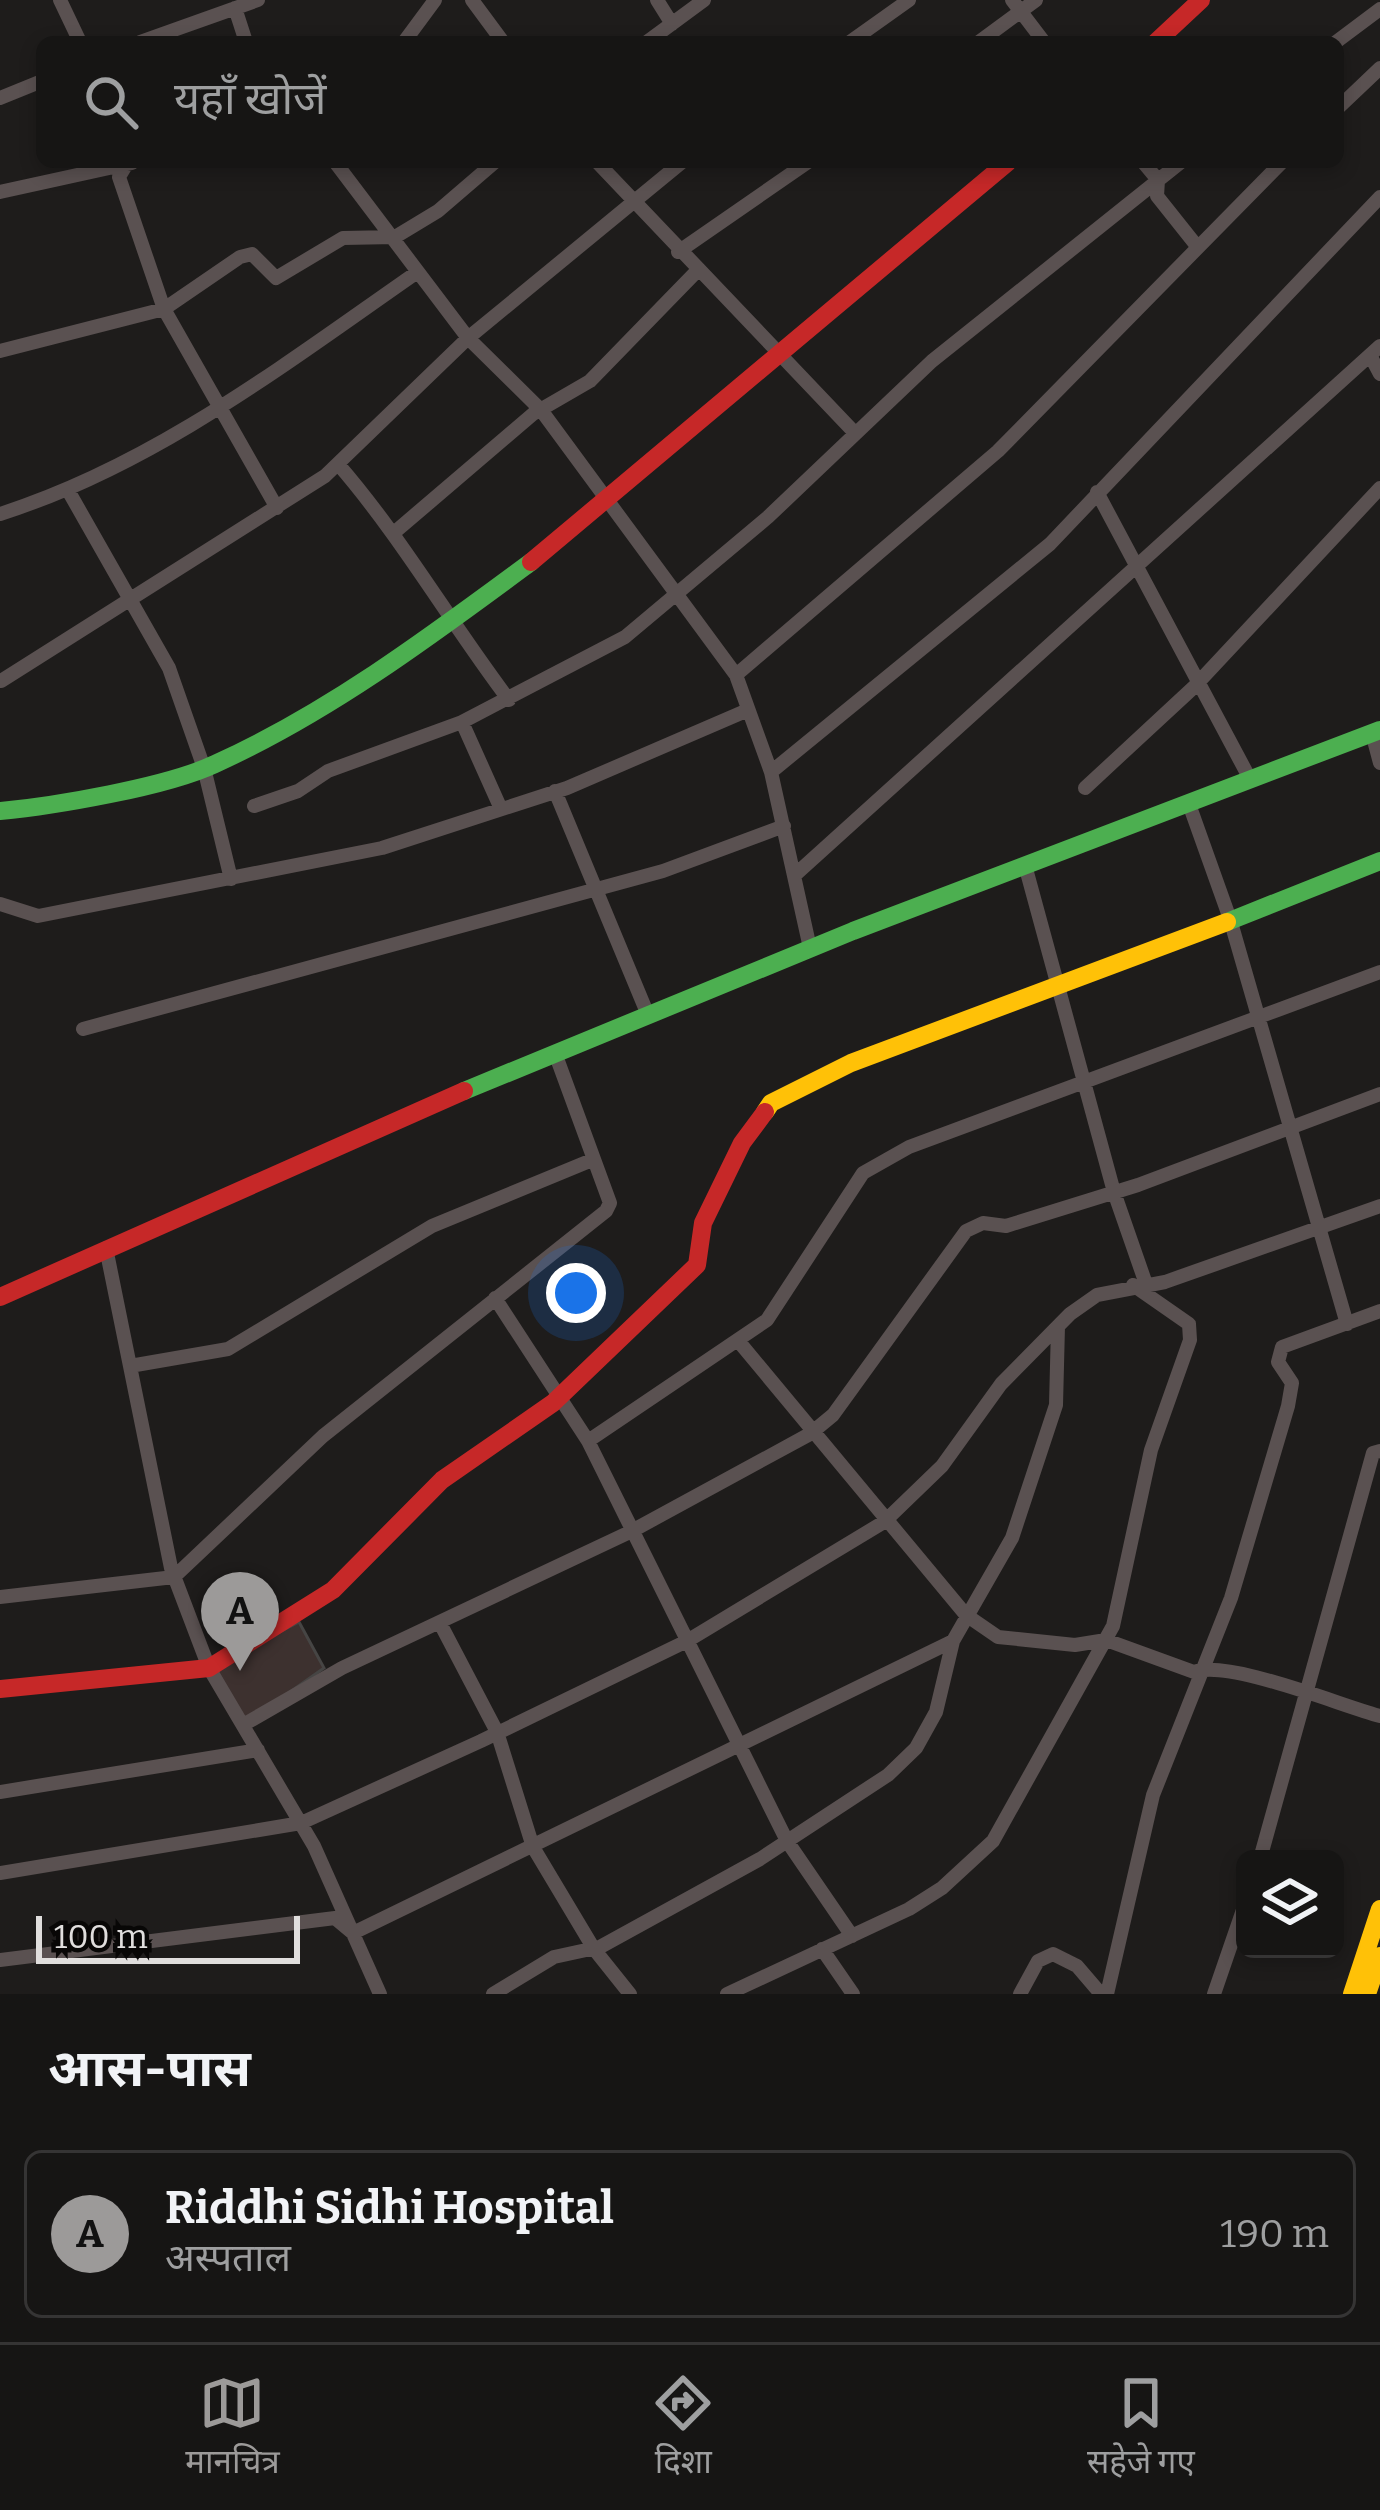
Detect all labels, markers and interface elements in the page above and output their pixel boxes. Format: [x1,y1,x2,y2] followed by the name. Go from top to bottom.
[36,36,1344,168] search box
[78,69,144,135] icon: search
[174,72,327,126] text: यहाँ खोजें
[546,1263,606,1323] your location
[201,1572,279,1671] pin: A
[1236,1850,1344,1958] map controls
[1236,1850,1344,1958] button: layers
[36,1910,300,1963] scale bar
[54,1917,148,1957] text: 100 m
[48,2038,251,2100] text: आस-पास
[165,2181,614,2235] text: Riddhi Sidhi Hospital
[76,2211,104,2257] text: A
[1220,2211,1329,2257] text: 190 m
[165,2235,291,2281] text: अस्पताल
[185,2370,280,2486] tab: मानचित्र
[650,2370,716,2486] tab: दिशा
[1087,2370,1195,2486] tab: सहेजे गए

